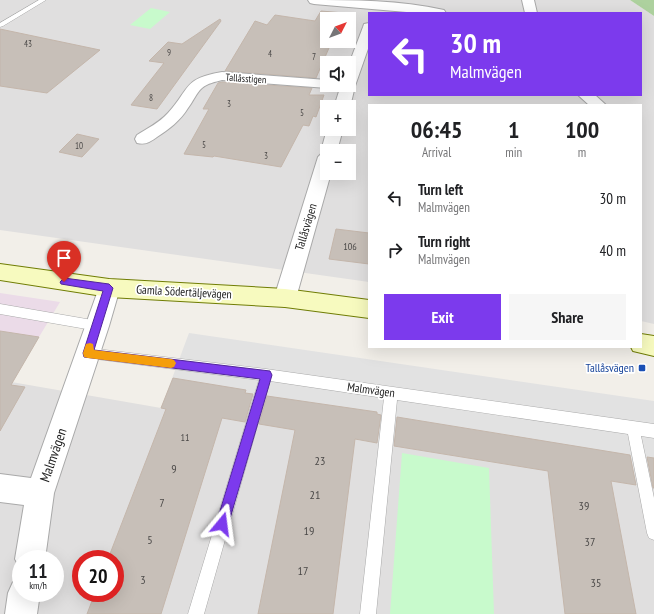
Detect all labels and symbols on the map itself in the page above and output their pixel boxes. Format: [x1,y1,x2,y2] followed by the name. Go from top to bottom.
[320,12,356,48] north arrow
[24,38,32,49] house number: 43
[167,47,171,58] house number: 9
[268,48,272,59] house number: 4
[312,51,316,62] house number: 7
[225,71,267,86] street label: Tallåsstigen
[149,92,153,103] house number: 8
[227,98,231,109] house number: 3
[300,107,304,118] house number: 5
[202,139,206,150] house number: 5
[75,140,83,151] house number: 10
[264,150,268,161] house number: 3
[291,201,320,252] street label: Tallåsvägen
[343,240,357,253] house number: 106
[47,241,81,282] pin
[136,282,232,301] street label: Gamla Södertäljevägen
[586,360,634,375] place label: Tallåsvägen
[637,363,647,373] marker: Tallåsvägen
[346,379,396,400] street label: Malmvägen
[35,426,71,484] street label: Malmvägen
[181,431,190,444] house number: 11
[315,453,325,468] house number: 23
[171,461,177,476] house number: 9
[310,487,320,502] house number: 21
[159,495,165,510] house number: 7
[579,498,589,513] house number: 39
[201,503,243,545] position arrow
[304,523,314,538] house number: 19
[147,532,153,547] house number: 5
[585,534,595,549] house number: 37
[72,550,124,602] speed limit sign: 20
[298,563,308,578] house number: 17
[140,572,146,587] house number: 3
[591,575,601,590] house number: 35

